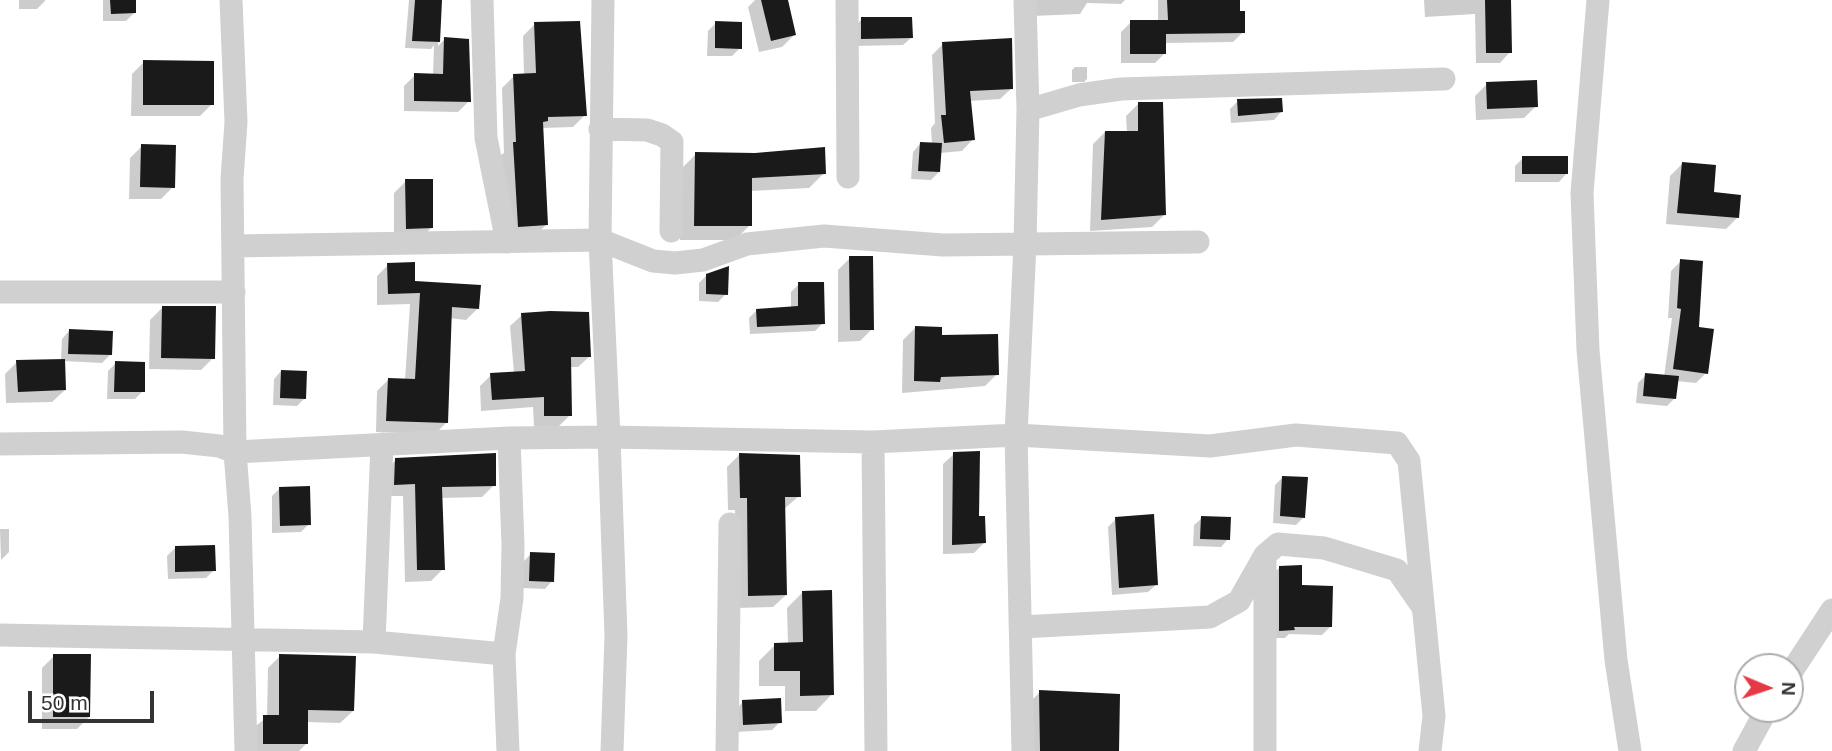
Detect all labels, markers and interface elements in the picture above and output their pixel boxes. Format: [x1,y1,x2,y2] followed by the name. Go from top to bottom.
[1734,653,1804,723] north arrow
[32,678,158,722] scale bar
[1778,681,1799,696] text: N
[41,691,88,714] text: 50 m

